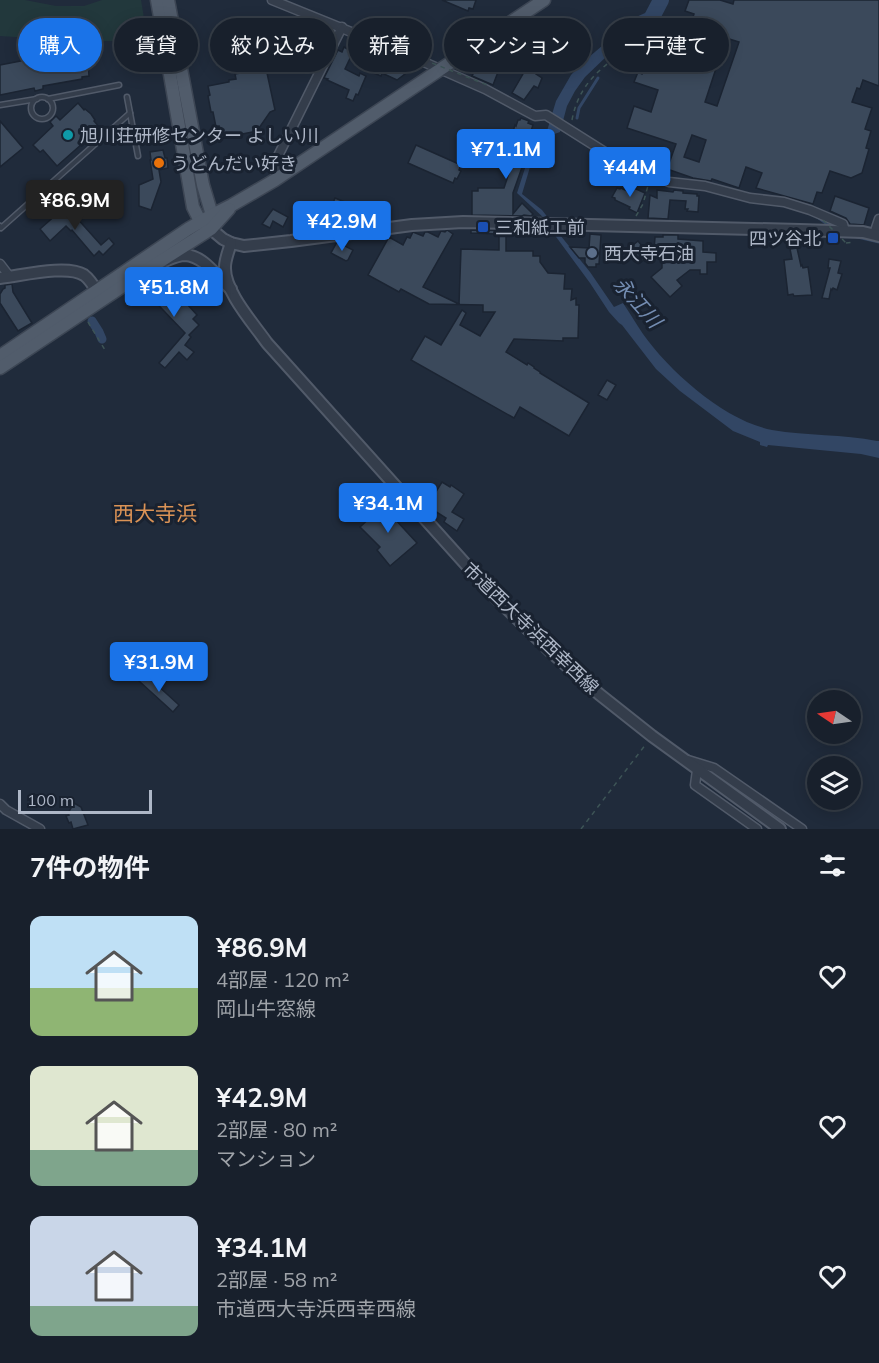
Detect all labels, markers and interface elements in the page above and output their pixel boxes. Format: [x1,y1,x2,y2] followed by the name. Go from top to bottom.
[18,18,102,72] chip: 購入
[114,18,198,72] chip: 賃貸
[210,18,336,72] chip: 絞り込み
[348,18,432,72] chip: 新着
[444,18,591,72] chip: マンション
[603,18,729,72] chip: 一戸建て
[80,124,319,147] place label: 旭川荘研修センター よしい川
[61,128,75,142] marker: 旭川荘研修センター よしい川
[457,129,555,180] pin: ¥71.1M
[471,136,541,161] text: ¥71.1M
[594,147,666,198] pin: ¥44M
[171,152,297,175] place label: うどんだい好き
[603,154,657,179] text: ¥44M
[152,156,166,170] marker: うどんだい好き
[26,180,124,231] pin: ¥86.9M
[40,187,110,212] text: ¥86.9M
[293,201,391,252] pin: ¥42.9M
[307,208,377,233] text: ¥42.9M
[495,216,585,239] place label: 三和紙工前
[476,220,490,234] marker: 三和紙工前
[749,227,821,250] place label: 四ツ谷北
[826,231,840,245] marker: 四ツ谷北
[604,242,694,265] place label: 西大寺石油
[585,246,599,260] marker: 西大寺石油
[125,267,223,318] pin: ¥51.8M
[609,271,669,334] water label: 永江川
[139,274,209,299] text: ¥51.8M
[339,483,437,534] pin: ¥34.1M
[353,490,423,515] text: ¥34.1M
[113,500,197,526] district label: 西大寺浜
[458,557,604,699] street label: 市道西大寺浜西幸西線
[110,642,208,693] pin: ¥31.9M
[124,649,194,674] text: ¥31.9M
[807,690,861,744] north arrow
[807,690,861,810] map controls
[807,756,861,810] button: layers
[18,787,152,814] scale bar
[27,790,74,810] text: 100 m
[816,849,849,882] icon: filters
[30,851,150,884] text: 7件の物件
[216,931,307,964] text: ¥86.9M
[78,940,150,1012] icon: home
[816,960,849,993] icon: heart
[216,967,349,992] text: 4部屋 · 120 m²
[216,996,316,1021] text: 岡山牛窓線
[216,1081,307,1114] text: ¥42.9M
[78,1090,150,1162] icon: home
[816,1110,849,1143] icon: heart
[216,1117,337,1142] text: 2部屋 · 80 m²
[216,1146,316,1171] text: マンション
[216,1231,307,1264] text: ¥34.1M
[78,1240,150,1312] icon: home
[816,1260,849,1293] icon: heart
[216,1267,337,1292] text: 2部屋 · 58 m²
[216,1296,416,1321] text: 市道西大寺浜西幸西線

